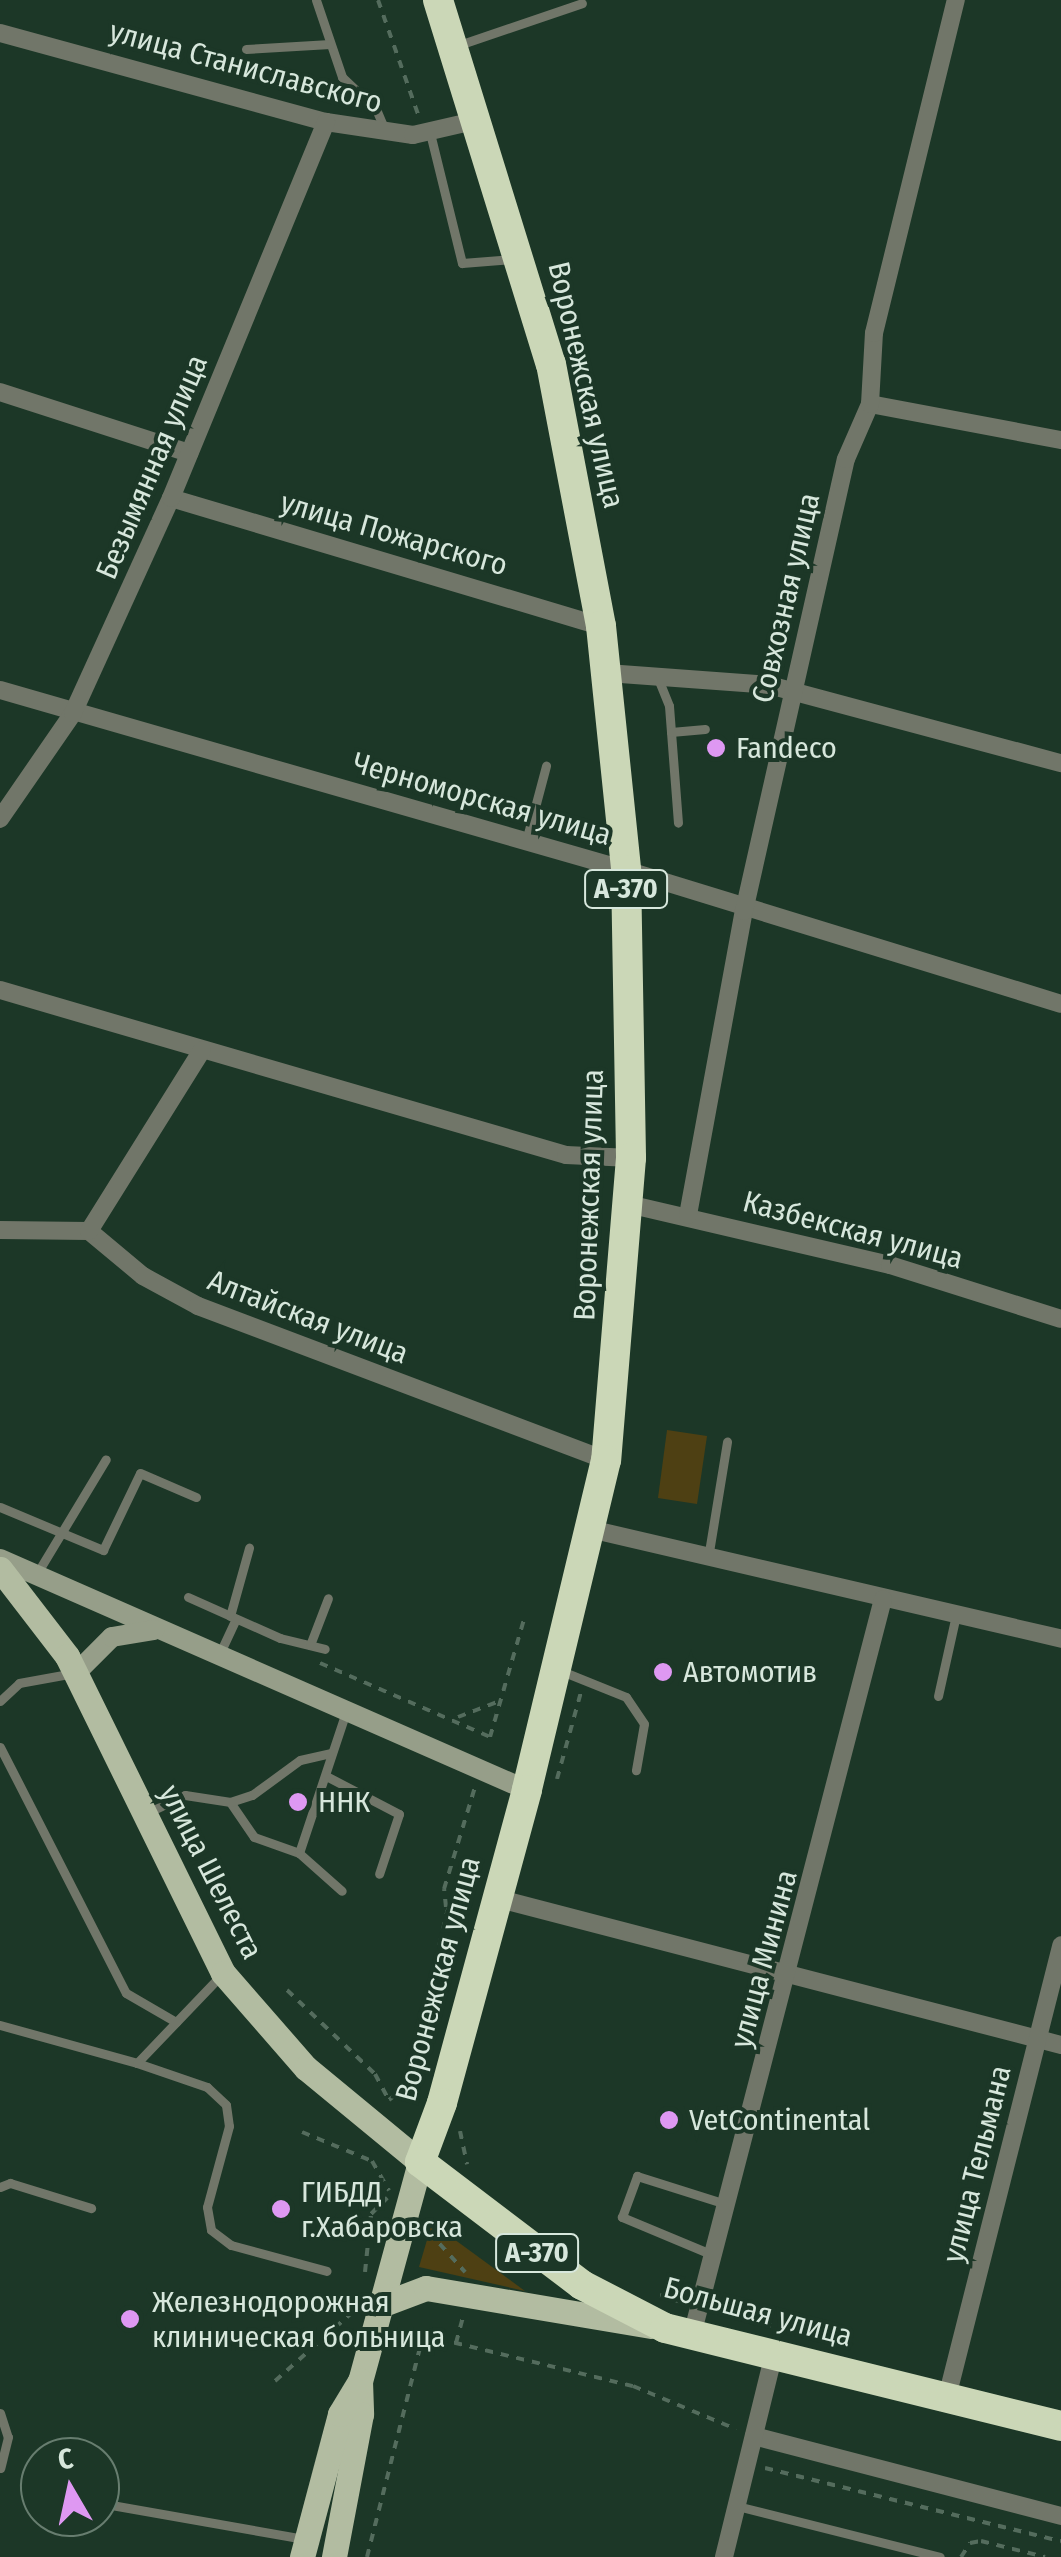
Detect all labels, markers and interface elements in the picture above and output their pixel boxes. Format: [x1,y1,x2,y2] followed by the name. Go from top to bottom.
[106,13,386,121] street label: улица Станиславского
[540,258,632,512] street label: Воронежская улица
[89,350,215,584] street label: Безымянная улица
[276,484,512,584] street label: улица Пожарского
[744,490,828,706] street label: Совхозная улица
[736,730,837,766] place label: Fandeco
[705,737,727,759] marker: Fandeco
[349,745,615,853] street label: Черноморская улица
[584,866,668,912] road number: А-370
[567,1069,611,1321] street label: Воронежская улица
[739,1183,967,1277] street label: Казбекская улица
[203,1262,413,1372] street label: Алтайская улица
[683,1654,817,1690] place label: Автомотив
[652,1661,674,1683] marker: Автомотив
[152,1779,270,1965] street label: улица Шелеста
[318,1784,370,1820] place label: ННК
[287,1791,309,1813] marker: ННК
[388,1853,488,2105] street label: Воронежская улица
[723,1866,805,2052] street label: улица Минина
[935,2062,1019,2266] street label: улица Тельмана
[689,2102,870,2138] place label: VetContinental
[658,2109,680,2131] marker: VetContinental
[301,2174,463,2244] place label: ГИБДД г.Хабаровска
[270,2198,292,2220] marker: ГИБДД г.Хабаровска
[494,2230,580,2276] road number: А-370
[660,2270,856,2354] street label: Большая улица
[152,2284,445,2354] place label: Железнодорожная клиническая больница
[117,2306,143,2332] marker: Железнодорожная клиническая больница
[20,2437,120,2537] north arrow
[56,2441,75,2476] text: С

